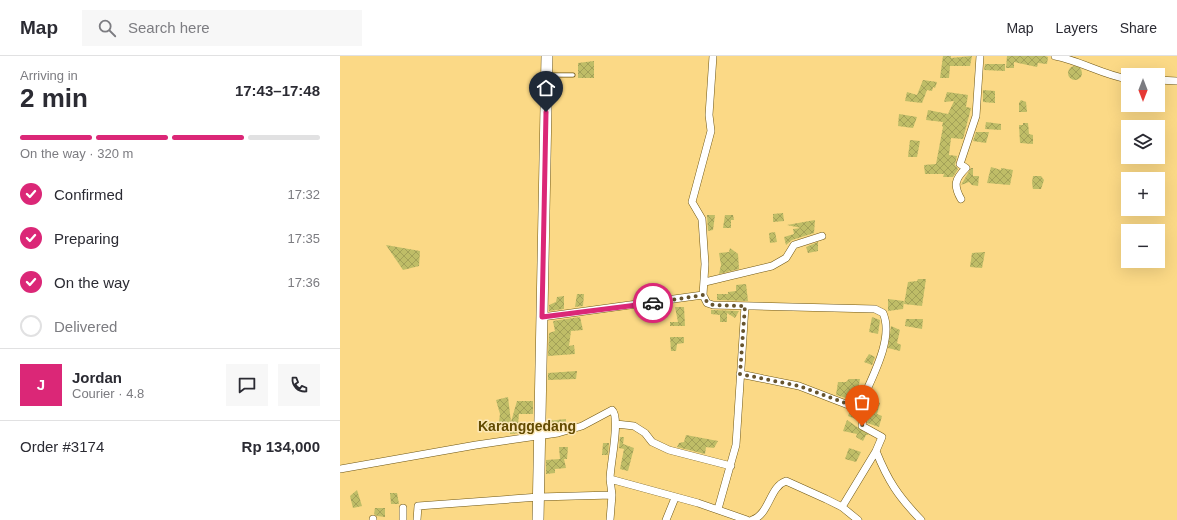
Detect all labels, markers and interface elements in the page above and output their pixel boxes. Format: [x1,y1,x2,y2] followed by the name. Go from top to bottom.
[82,10,362,46] search box
[20,17,58,38] text: Map
[96,17,118,39] icon: search
[128,19,210,36] text: Search here
[1006,20,1034,36] text: Map
[1056,20,1098,36] text: Layers
[1120,20,1157,36] text: Share
[20,68,78,83] text: Arriving in
[1121,68,1165,112] north arrow
[1121,68,1165,268] map controls
[529,71,563,112] pin
[535,77,557,99] icon: home
[235,82,320,99] text: 17:43–17:48
[20,83,88,113] text: 2 min
[1121,120,1165,164] button: layers
[20,146,133,161] text: On the way · 320 m
[1121,172,1165,216] button: +
[20,183,42,205] icon: check
[54,186,123,203] text: Confirmed
[287,187,320,202] text: 17:32
[1121,224,1165,268] button: −
[20,227,42,249] icon: check
[54,230,119,247] text: Preparing
[287,231,320,246] text: 17:35
[20,271,42,293] icon: check
[54,274,130,291] text: On the way
[287,275,320,290] text: 17:36
[633,283,673,323] courier
[642,292,664,314] icon: car
[54,318,117,335] text: Delivered
[226,364,268,406] button: chat
[278,364,320,406] button: phone
[72,369,122,386] text: Jordan
[37,376,45,393] text: J
[845,385,879,426] pin
[72,386,144,401] text: Courier · 4.8
[851,391,873,413] icon: bag
[478,418,576,434] district label: Karanggedang
[20,438,104,455] text: Order #3174
[242,438,320,455] text: Rp 134,000

